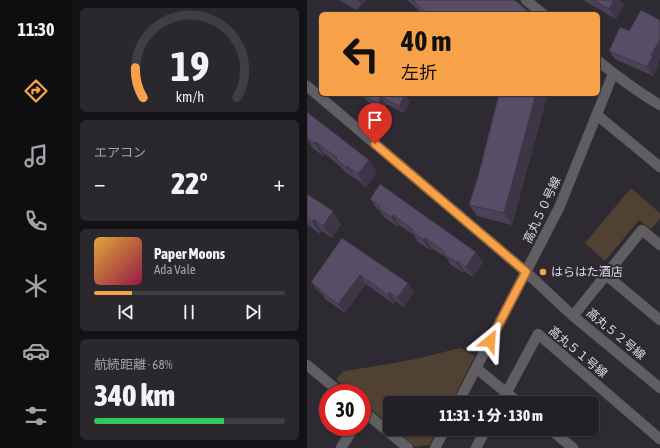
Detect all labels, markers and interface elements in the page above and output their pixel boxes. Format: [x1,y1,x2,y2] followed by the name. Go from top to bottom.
[17,19,55,40] text: 11:30
[401,25,451,57] text: 40 m
[335,28,387,80] icon: left
[170,42,209,90] text: 19
[401,62,437,83] text: 左折
[22,77,50,105] icon: directions
[175,89,204,105] text: km/h
[358,103,392,144] pin
[364,109,386,131] icon: arrive
[22,142,50,170] icon: music
[94,145,146,160] text: エアコン
[171,166,208,200] text: 22°
[94,170,105,196] text: −
[274,170,285,196] text: +
[520,174,564,246] street label: 高丸５０号線
[22,207,50,235] icon: phone
[154,245,225,262] text: Paper Moons
[154,262,196,277] text: Ada Vale
[551,265,623,279] place label: はらはた酒店
[538,267,548,277] marker: はらはた酒店
[22,272,50,300] icon: climate
[115,301,137,323] icon: previous
[178,301,200,323] icon: pause
[242,301,264,323] icon: next
[584,305,648,363] street label: 高丸５２号線
[469,320,511,362] position arrow
[546,323,610,381] street label: 高丸５１号線
[22,337,50,365] icon: car
[94,357,173,372] text: 航続距離 · 68%
[94,378,175,412] text: 340 km
[319,384,371,436] speed limit sign: 30
[22,402,50,430] icon: filters
[439,407,543,424] text: 11:31 · 1 分 · 130 m

